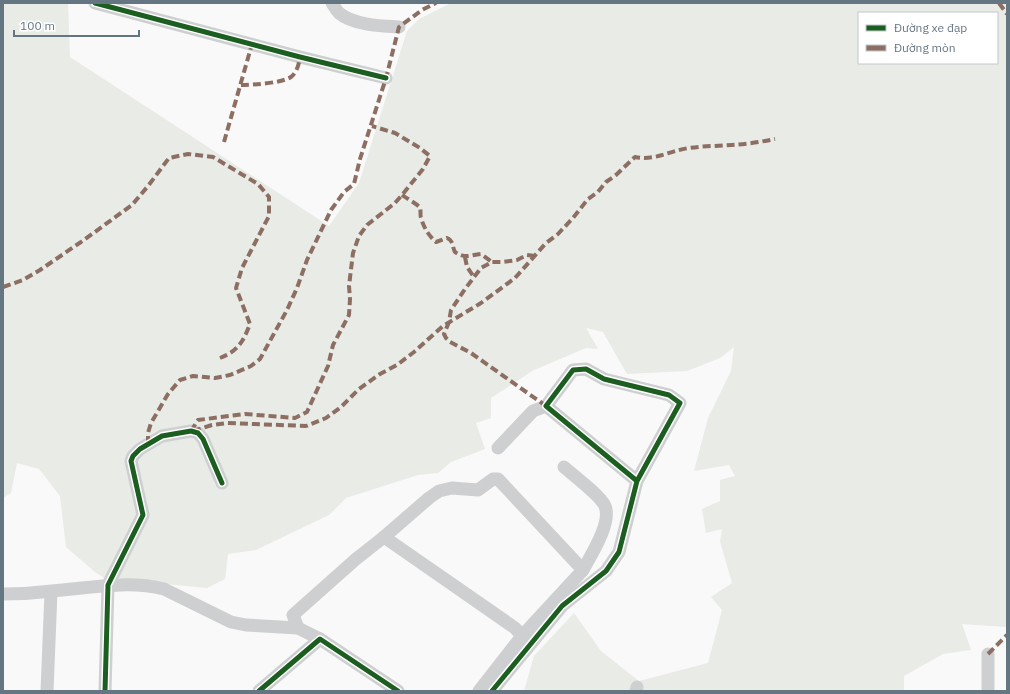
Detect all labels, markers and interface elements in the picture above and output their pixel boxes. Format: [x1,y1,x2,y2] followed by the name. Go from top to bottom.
[14,12,139,38] scale bar
[858,12,998,64] legend
[20,18,55,33] text: 100 m
[894,20,967,35] text: Đường xe đạp
[894,40,956,55] text: Đường mòn

